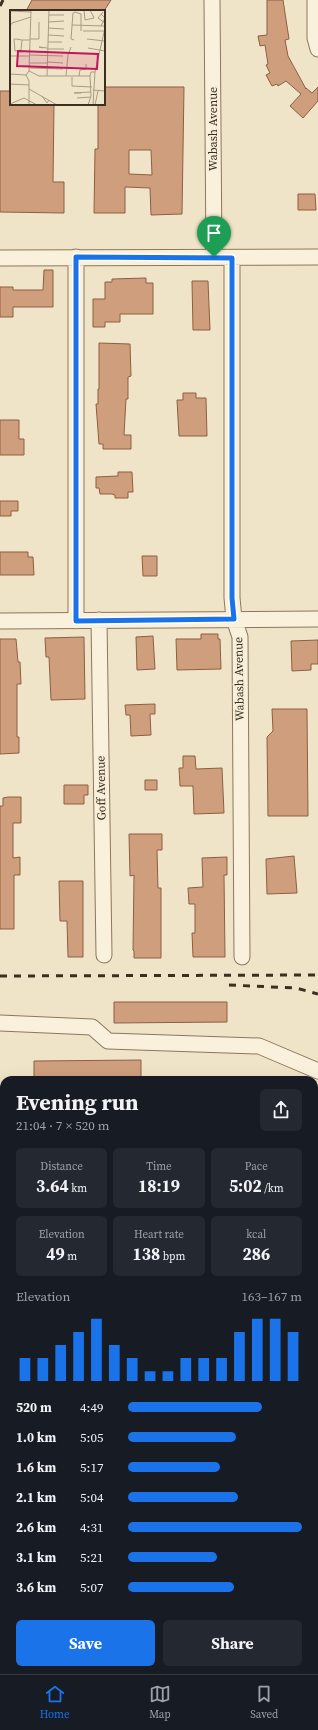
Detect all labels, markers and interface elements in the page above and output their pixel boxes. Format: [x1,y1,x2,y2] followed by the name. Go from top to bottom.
[10,10,105,105] inset map
[205,87,221,171] street label: Wabash Avenue
[197,216,231,257] pin
[203,222,225,244] icon: arrive
[230,637,248,721] street label: Wabash Avenue
[92,755,110,821] street label: Goff Avenue
[16,1087,139,1117] text: Evening run
[260,1089,302,1131] button: share
[16,1117,110,1134] text: 21:04 · 7 × 520 m
[40,1159,83,1174] text: Distance
[146,1159,172,1174] text: Time
[245,1159,268,1174] text: Pace
[36,1174,69,1198] text: 3.64
[138,1174,180,1198] text: 18:19
[229,1174,262,1198] text: 5:02
[69,1181,87,1196] text: km
[262,1181,284,1196] text: /km
[39,1227,85,1242] text: Elevation
[134,1227,184,1242] text: Heart rate
[246,1227,266,1242] text: kcal
[46,1242,65,1266] text: 49
[133,1242,160,1266] text: 138
[243,1242,270,1266] text: 286
[65,1249,77,1264] text: m
[160,1249,185,1264] text: bpm
[16,1288,70,1305] text: Elevation
[242,1288,302,1305] text: 163–167 m
[16,1399,52,1416] text: 520 m
[80,1399,103,1416] text: 4:49
[16,1429,56,1446] text: 1.0 km
[80,1429,103,1446] text: 5:05
[16,1459,56,1476] text: 1.6 km
[80,1459,103,1476] text: 5:17
[16,1489,56,1506] text: 2.1 km
[80,1489,103,1506] text: 5:04
[16,1519,56,1536] text: 2.6 km
[80,1519,103,1536] text: 4:31
[16,1549,56,1566] text: 3.1 km
[80,1549,103,1566] text: 5:21
[16,1579,56,1596] text: 3.6 km
[80,1579,103,1596] text: 5:07
[16,1620,155,1666] button: Save
[163,1620,302,1666] button: Share
[40,1683,70,1722] tab: Home
[149,1683,171,1722] tab: Map
[250,1683,278,1722] tab: Saved

